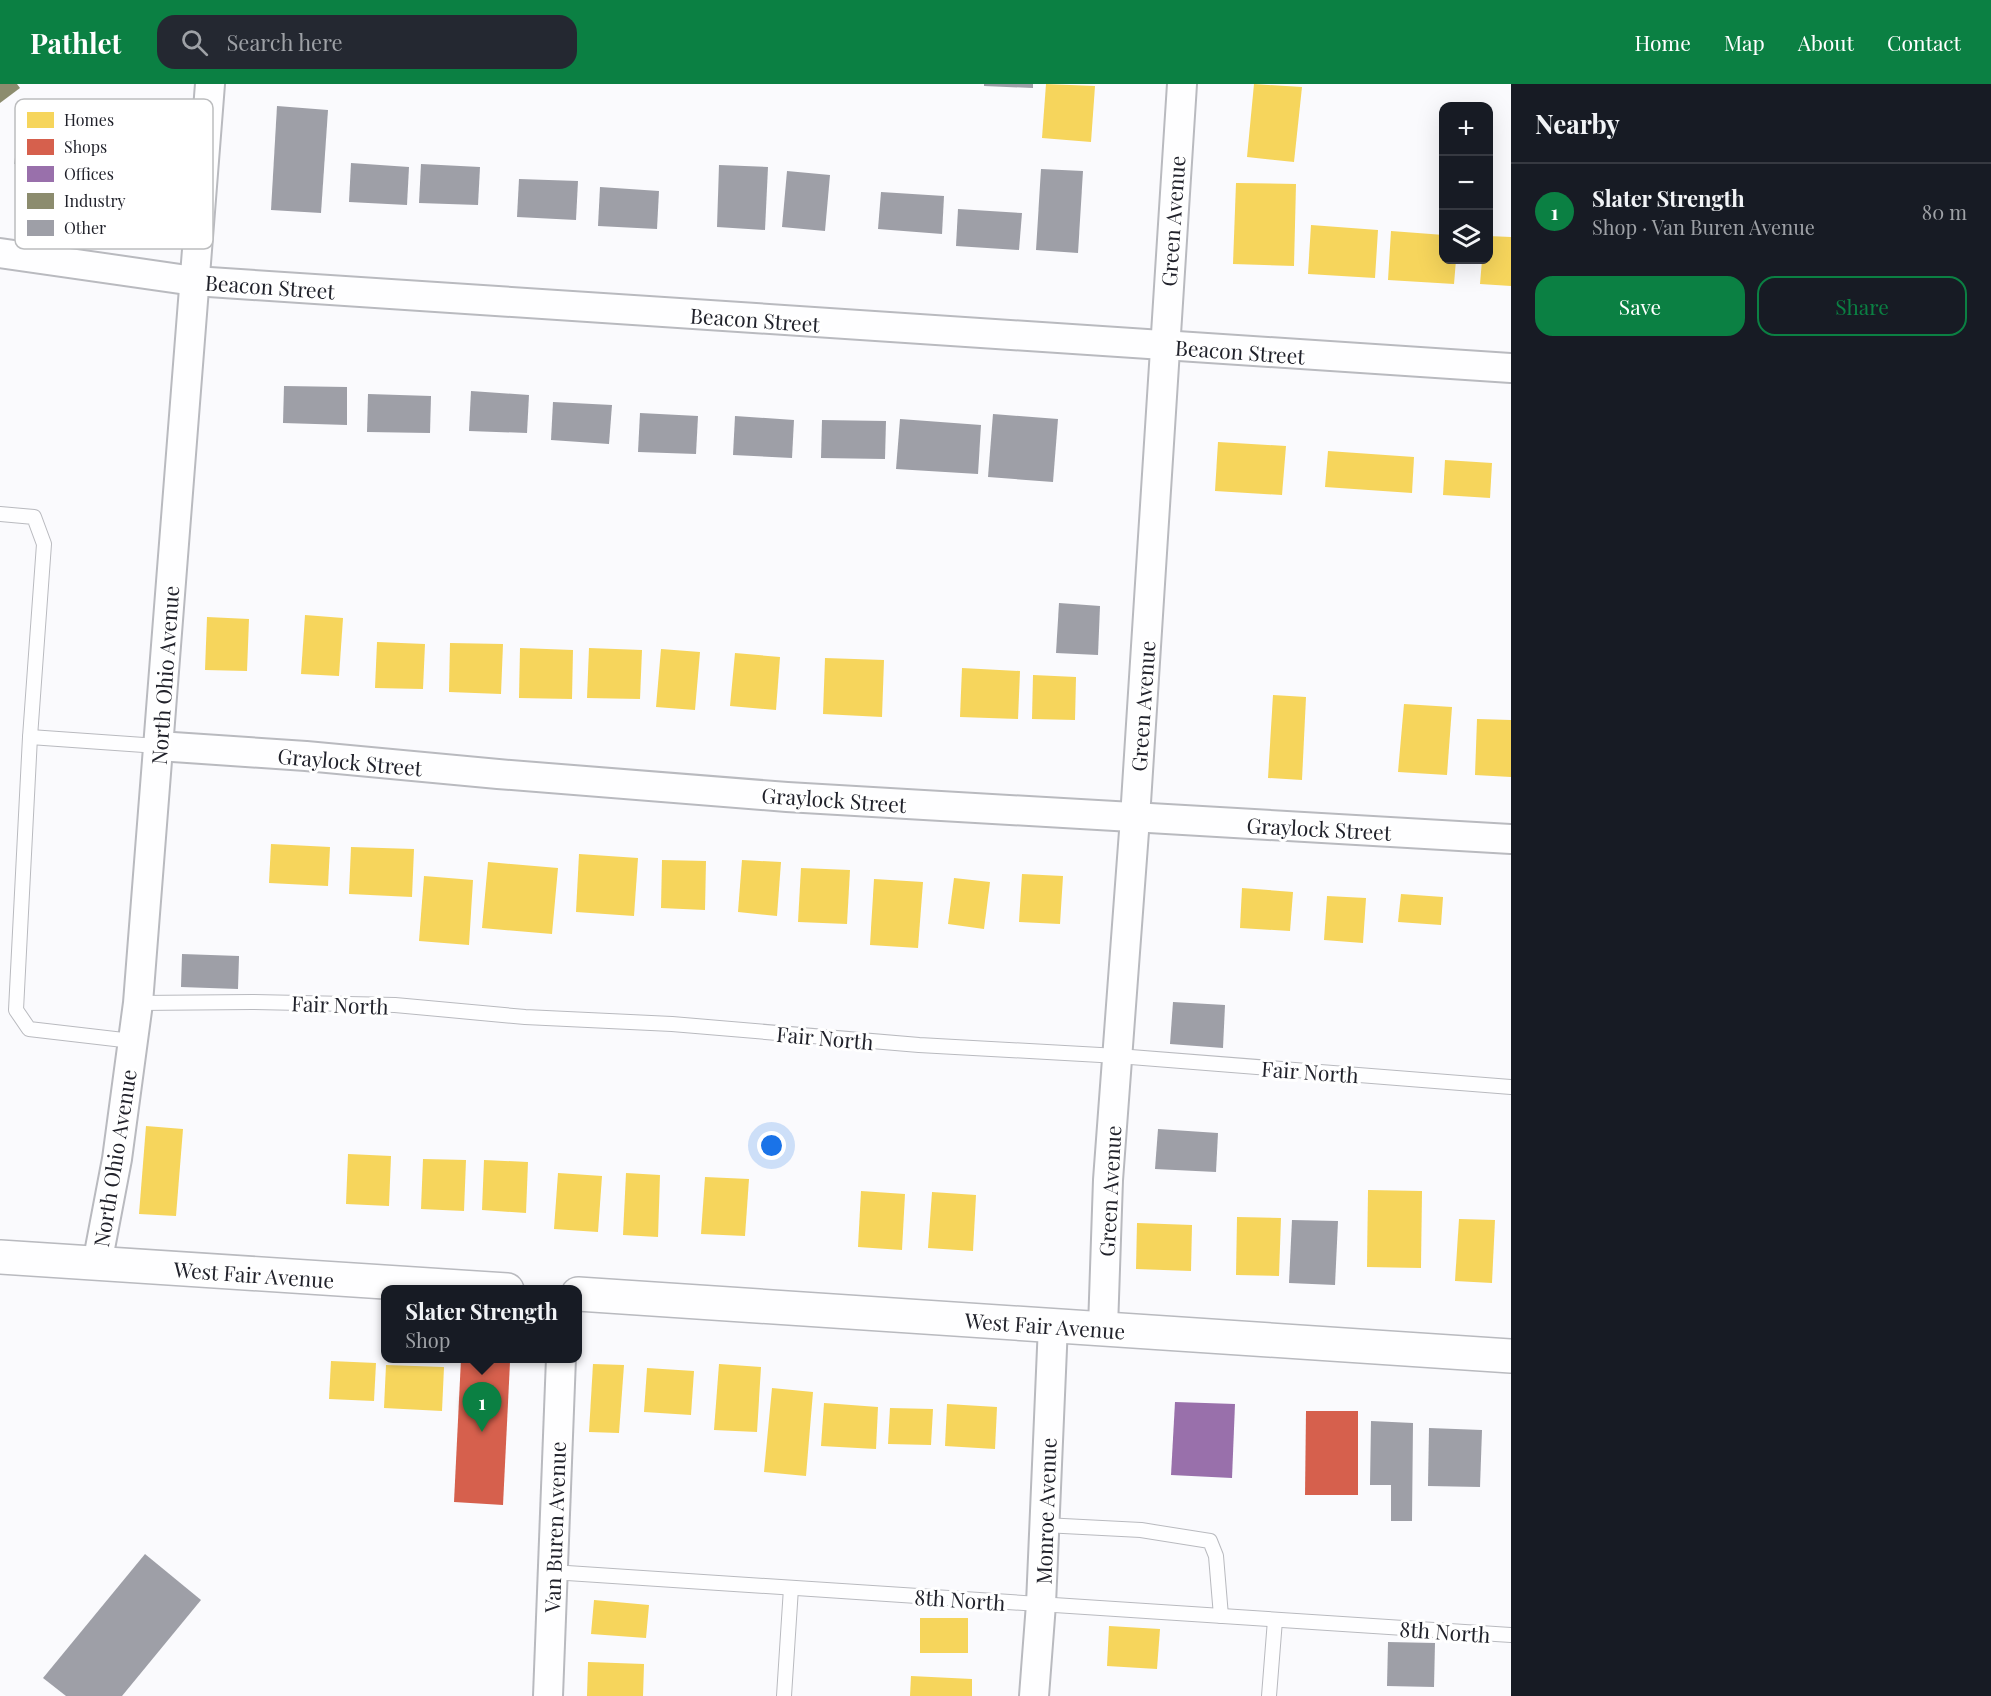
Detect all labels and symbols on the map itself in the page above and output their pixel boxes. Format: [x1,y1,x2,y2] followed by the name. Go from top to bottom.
[15,99,213,249] legend
[64,109,114,130] text: Homes
[64,136,107,157] text: Shops
[1153,155,1191,287] street label: Green Avenue
[64,163,114,184] text: Offices
[64,190,126,211] text: Industry
[64,217,106,238] text: Other
[204,267,336,305] street label: Beacon Street
[689,300,821,338] street label: Beacon Street
[1174,332,1306,370] street label: Beacon Street
[144,584,184,766] street label: North Ohio Avenue
[1123,640,1161,772] street label: Green Avenue
[277,741,424,781] street label: Graylock Street
[761,780,908,818] street label: Graylock Street
[1246,810,1393,846] street label: Graylock Street
[291,988,390,1020] street label: Fair North
[775,1019,875,1055] street label: Fair North
[1260,1054,1360,1088] street label: Fair North
[86,1067,142,1249] street label: North Ohio Avenue
[1092,1125,1126,1257] street label: Green Avenue
[757,1131,786,1160] your location
[172,1254,335,1294] street label: West Fair Avenue
[963,1305,1126,1345] street label: West Fair Avenue
[462,1382,502,1432] pin: 1
[1028,1437,1062,1585] street label: Monroe Avenue
[537,1441,571,1614] street label: Van Buren Avenue
[914,1582,1007,1616] street label: 8th North
[1399,1614,1492,1648] street label: 8th North

